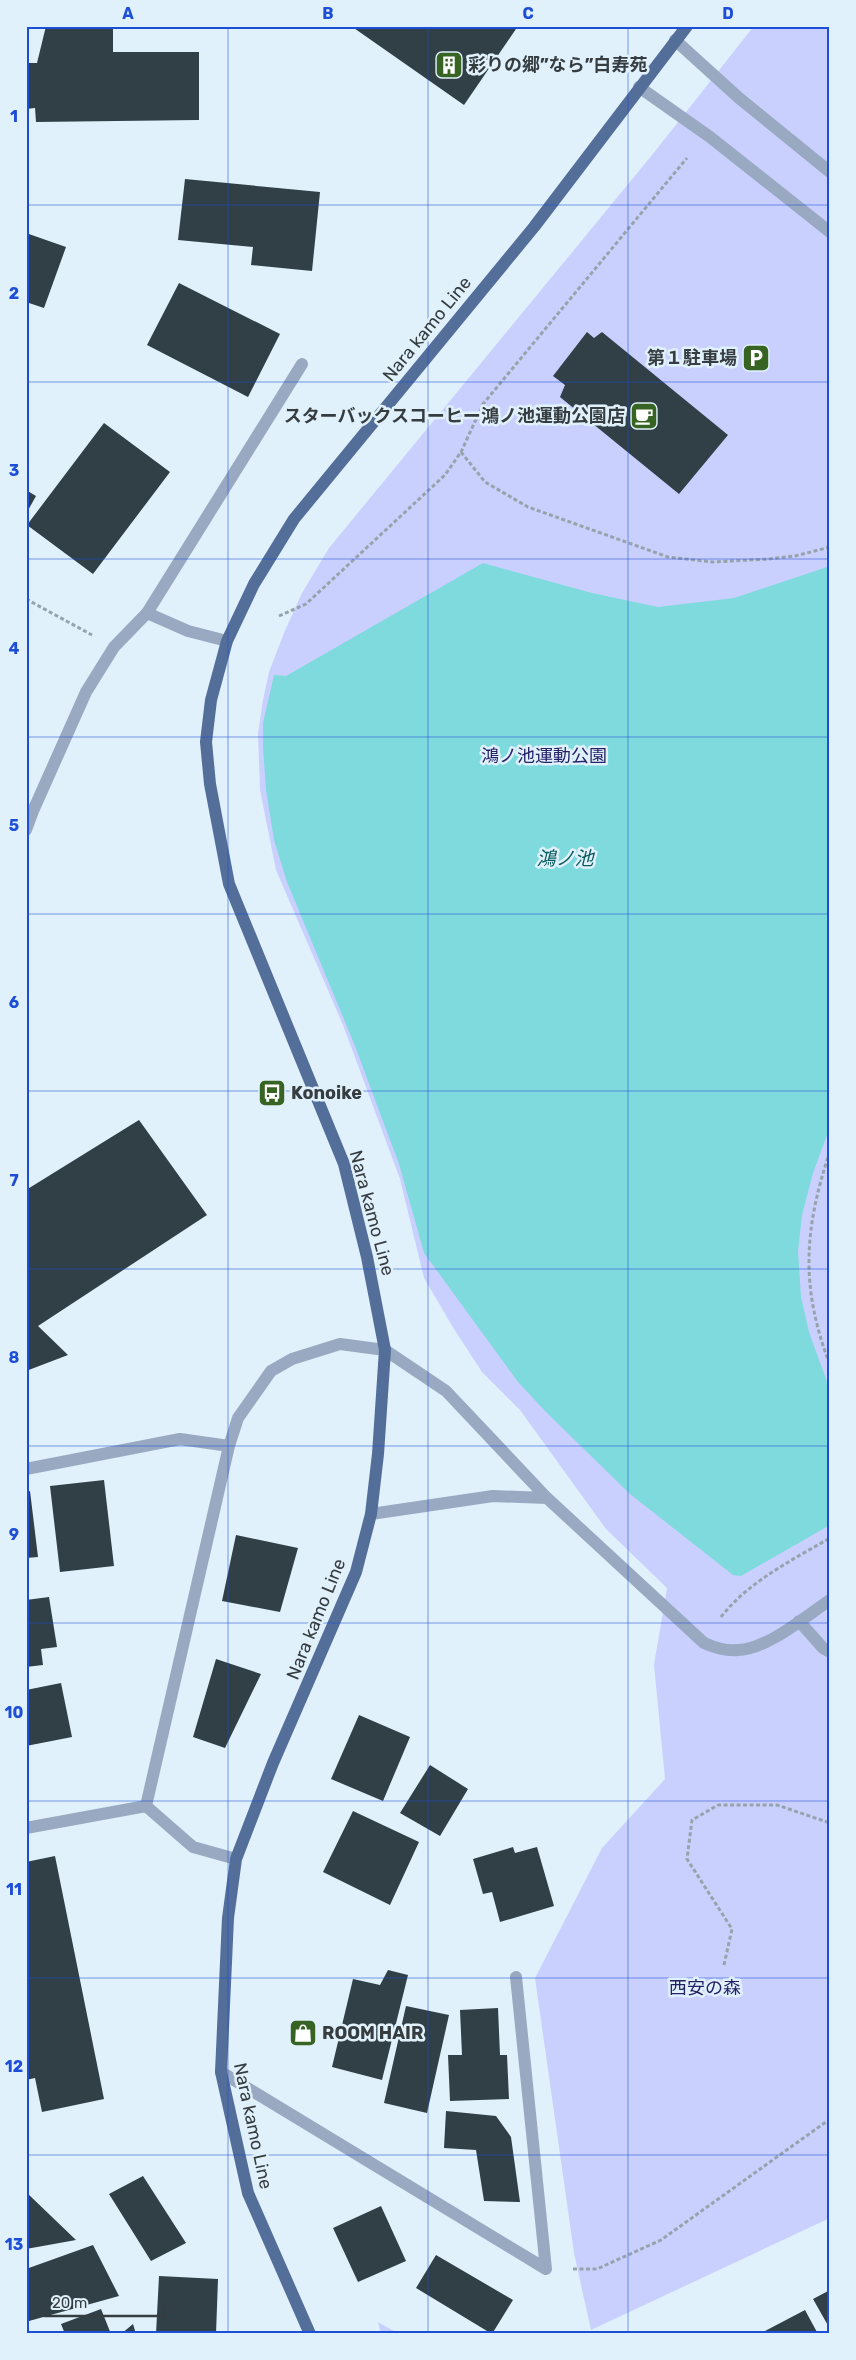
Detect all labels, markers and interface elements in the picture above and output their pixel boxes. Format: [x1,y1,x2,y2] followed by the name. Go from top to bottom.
[122,4,134,23] text: A
[322,4,334,23] text: B
[522,4,534,23] text: C
[722,4,734,23] text: D
[434,50,464,80] building icon: 彩りの郷”なら”白寿苑
[468,54,647,76] place label: 彩りの郷”なら”白寿苑
[10,107,18,126] text: 1
[378,272,476,386] street label: Nara kamo Line
[9,284,19,303] text: 2
[741,343,771,373] parking icon: 第１駐車場
[647,347,737,369] place label: 第１駐車場
[629,401,659,431] cafe icon: スターバックスコーヒー鴻ノ池運動公園店
[284,405,625,427] place label: スターバックスコーヒー鴻ノ池運動公園店
[9,461,19,480] text: 3
[9,639,20,658] text: 4
[481,745,607,767] park label: 鴻ノ池運動公園
[9,816,19,835] text: 5
[536,847,595,870] water label: 鴻ノ池
[9,993,19,1012] text: 6
[257,1078,287,1108] bus stop icon: Konoike
[291,1082,362,1104] place label: Konoike
[345,1148,399,1278] street label: Nara kamo Line
[9,1171,19,1190] text: 7
[9,1348,20,1367] text: 8
[9,1525,19,1544] text: 9
[282,1555,350,1683] street label: Nara kamo Line
[5,1703,24,1722] text: 10
[6,1880,22,1899] text: 11
[669,1977,741,1999] park label: 西安の森
[288,2018,318,2048] shop icon: ROOM HAIR
[322,2022,423,2044] place label: ROOM HAIR
[5,2057,23,2076] text: 12
[229,2061,277,2191] street label: Nara kamo Line
[5,2235,23,2254] text: 13
[45,2285,164,2317] scale bar
[52,2294,87,2312] text: 20 m

